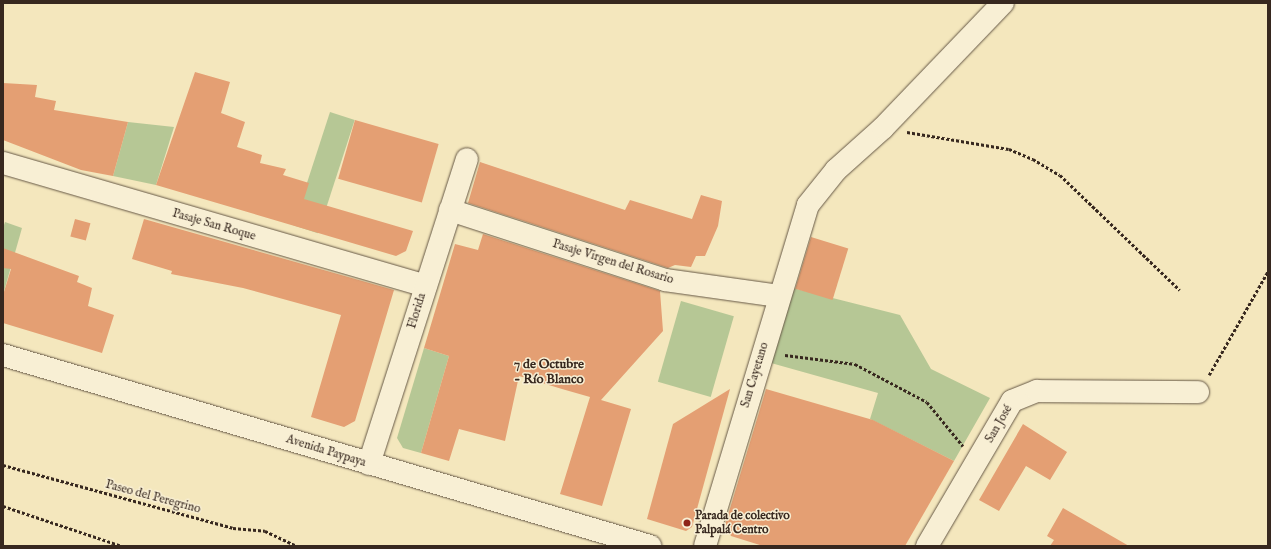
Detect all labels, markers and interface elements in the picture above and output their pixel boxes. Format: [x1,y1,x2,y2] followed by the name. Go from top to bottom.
[171,206,257,244] street label: Pasaje San Roque
[551,237,675,287] street label: Pasaje Virgen del Rosario
[405,291,429,331] street label: Florida
[738,341,772,409] street label: San Cayetano
[514,358,584,389] district label: 7 de Octubre - Río Blanco
[982,403,1016,445] street label: San José
[284,432,368,470] street label: Avenida Paypaya
[104,477,202,517] street label: Paseo del Peregrino
[695,509,790,537] place label: Parada de colectivo Palpalá Centro
[682,518,692,528] marker: Parada de colectivo Palpalá Centro

